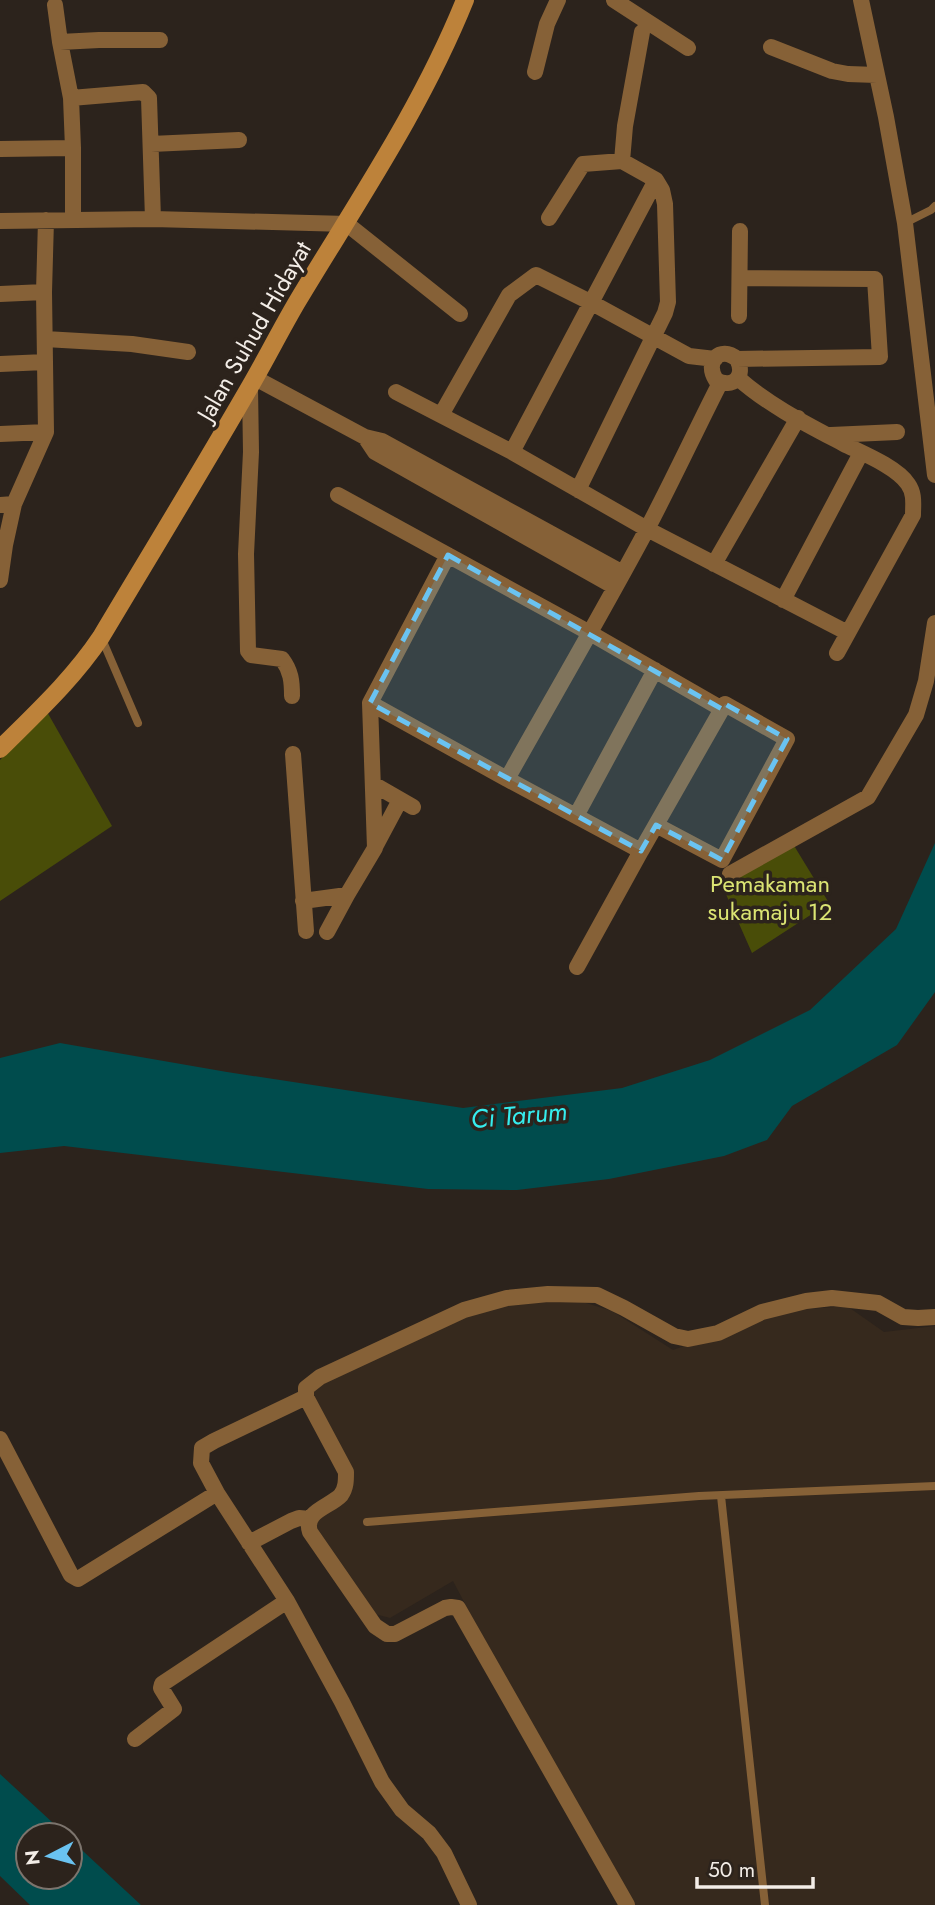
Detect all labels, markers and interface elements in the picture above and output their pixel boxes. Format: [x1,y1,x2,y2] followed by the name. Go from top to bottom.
[187,234,320,430] street label: Jalan Suhud Hidayat
[708,866,832,929] park label: Pemakaman sukamaju 12
[469,1092,569,1138] water label: Ci Tarum
[14,1821,84,1891] north arrow
[697,1846,813,1890] scale bar
[18,1849,47,1867] text: N
[708,1855,755,1885] text: 50 m

